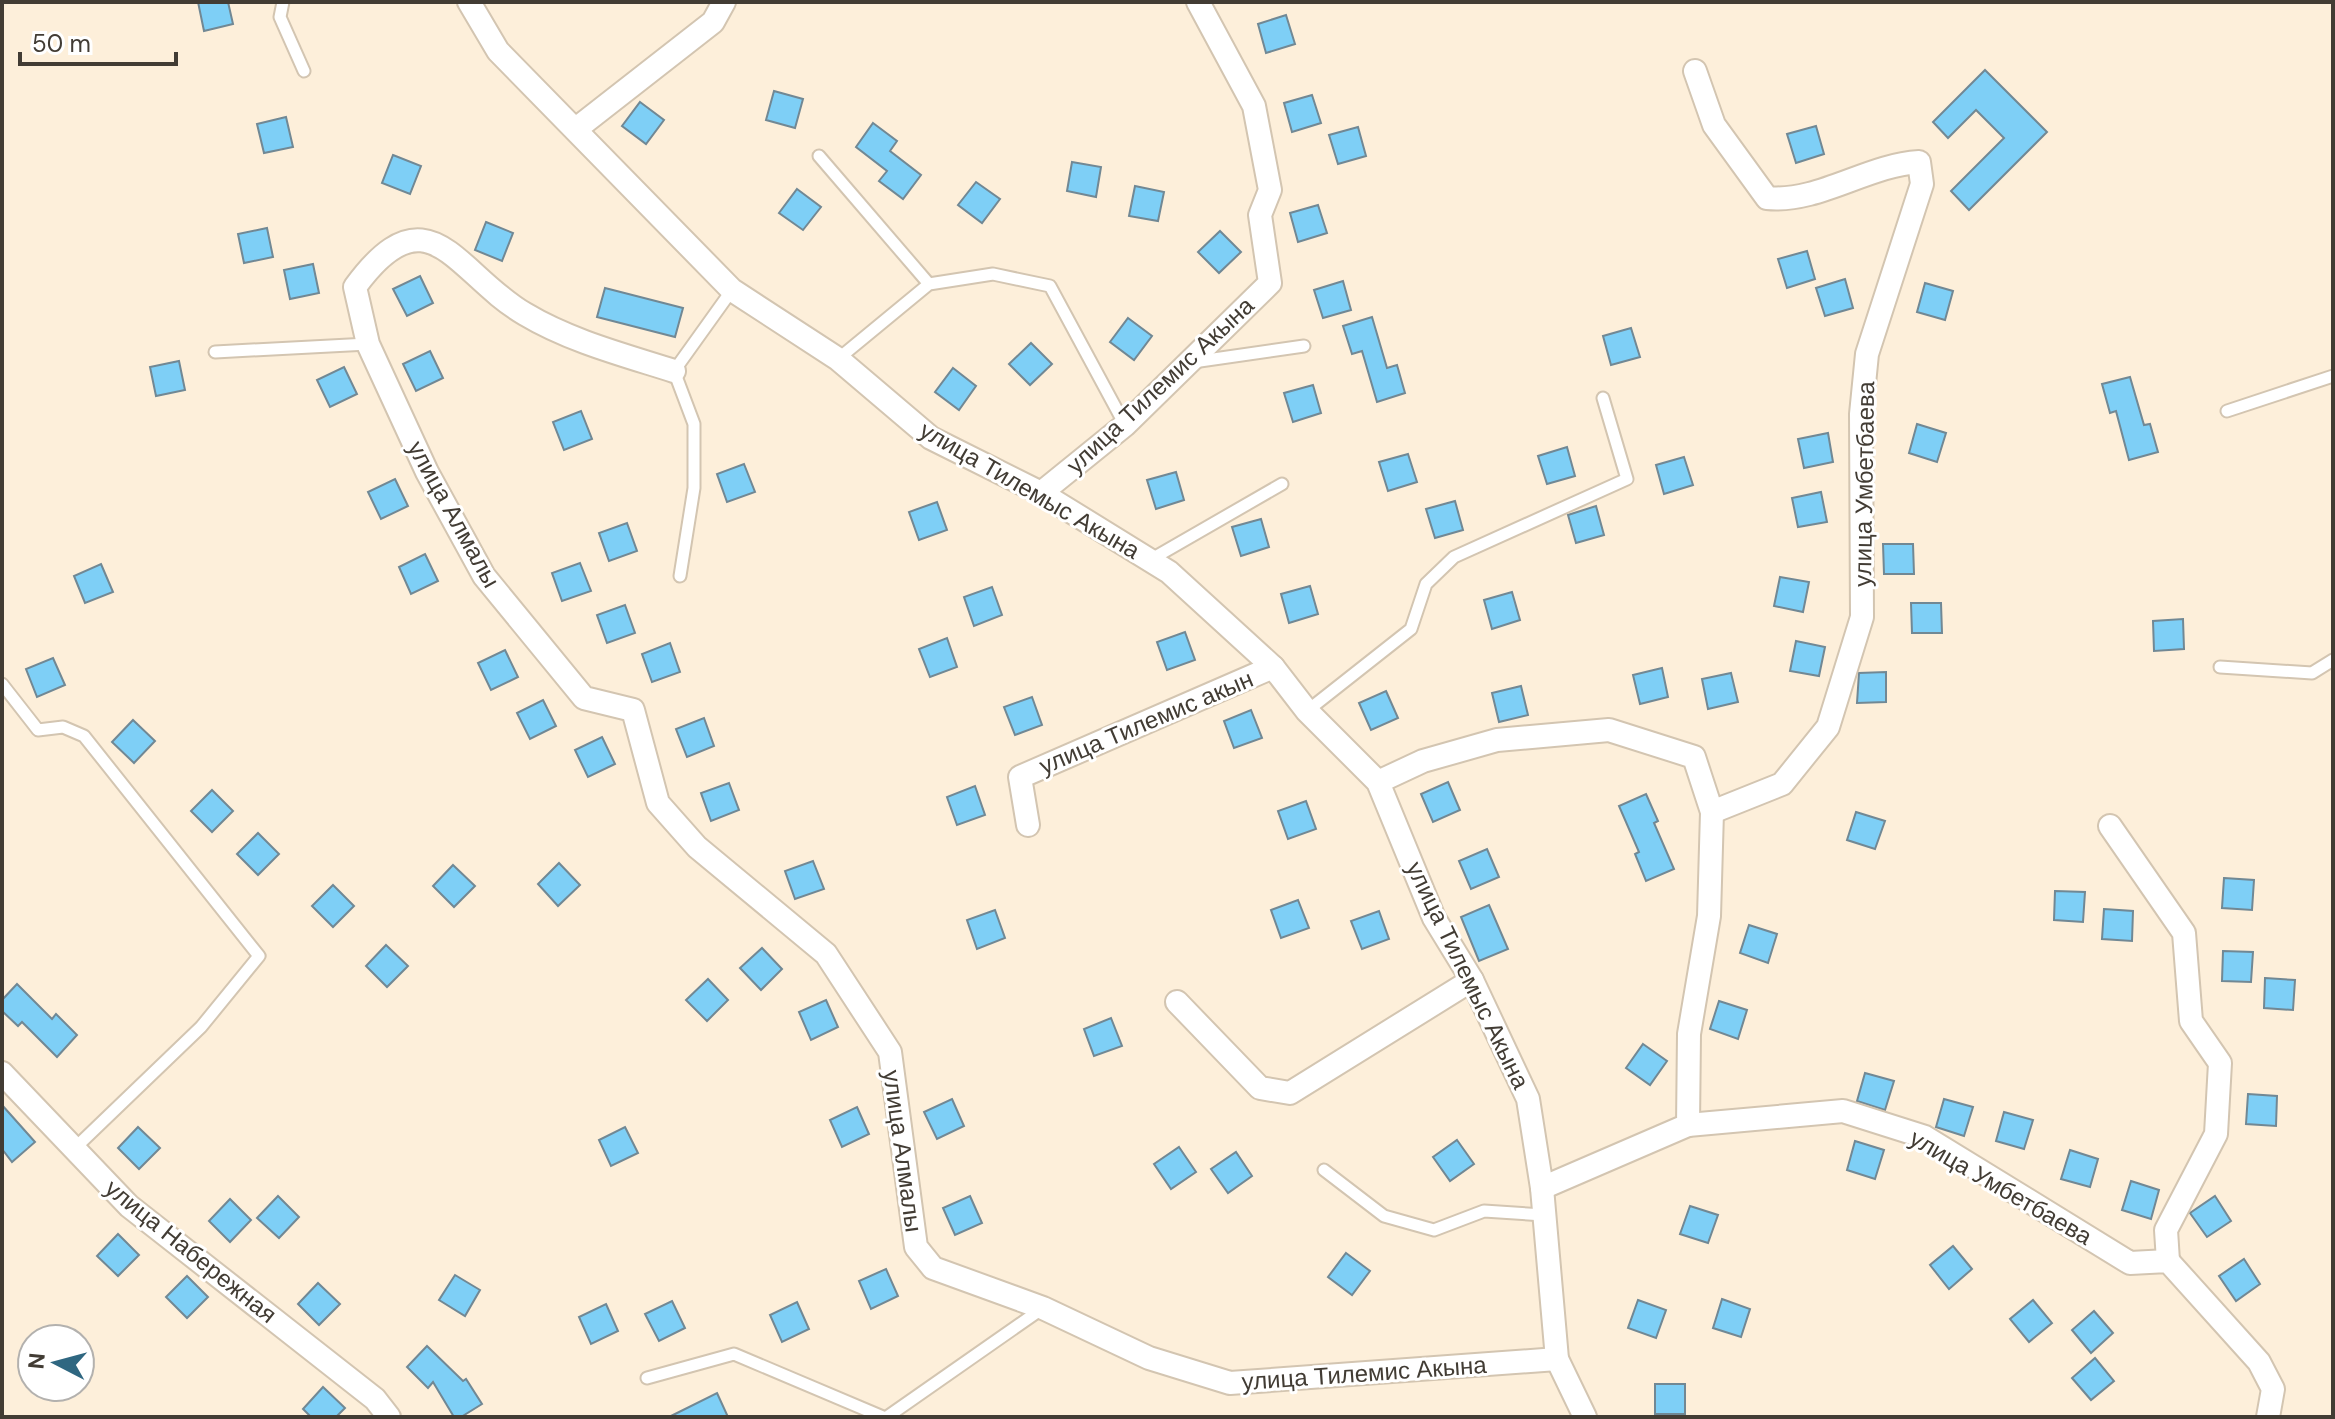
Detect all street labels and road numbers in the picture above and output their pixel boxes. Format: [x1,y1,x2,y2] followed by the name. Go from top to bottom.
[1060,290,1261,480] street label: улица Тилемис Акына
[1847,380,1881,587] street label: улица Умбетбаева
[914,414,1146,566] street label: улица Тилемыс Акына
[401,435,507,593] street label: улица Алмалы
[1034,663,1258,781] street label: улица Тилемис акын
[1399,856,1537,1094] street label: улица Тилемыс Акына
[876,1068,930,1234] street label: улица Алмалы
[1904,1122,2098,1252] street label: улица Умбетбаева
[99,1172,283,1330] street label: улица Набережная
[1241,1349,1488,1397] street label: улица Тилемис Акына

